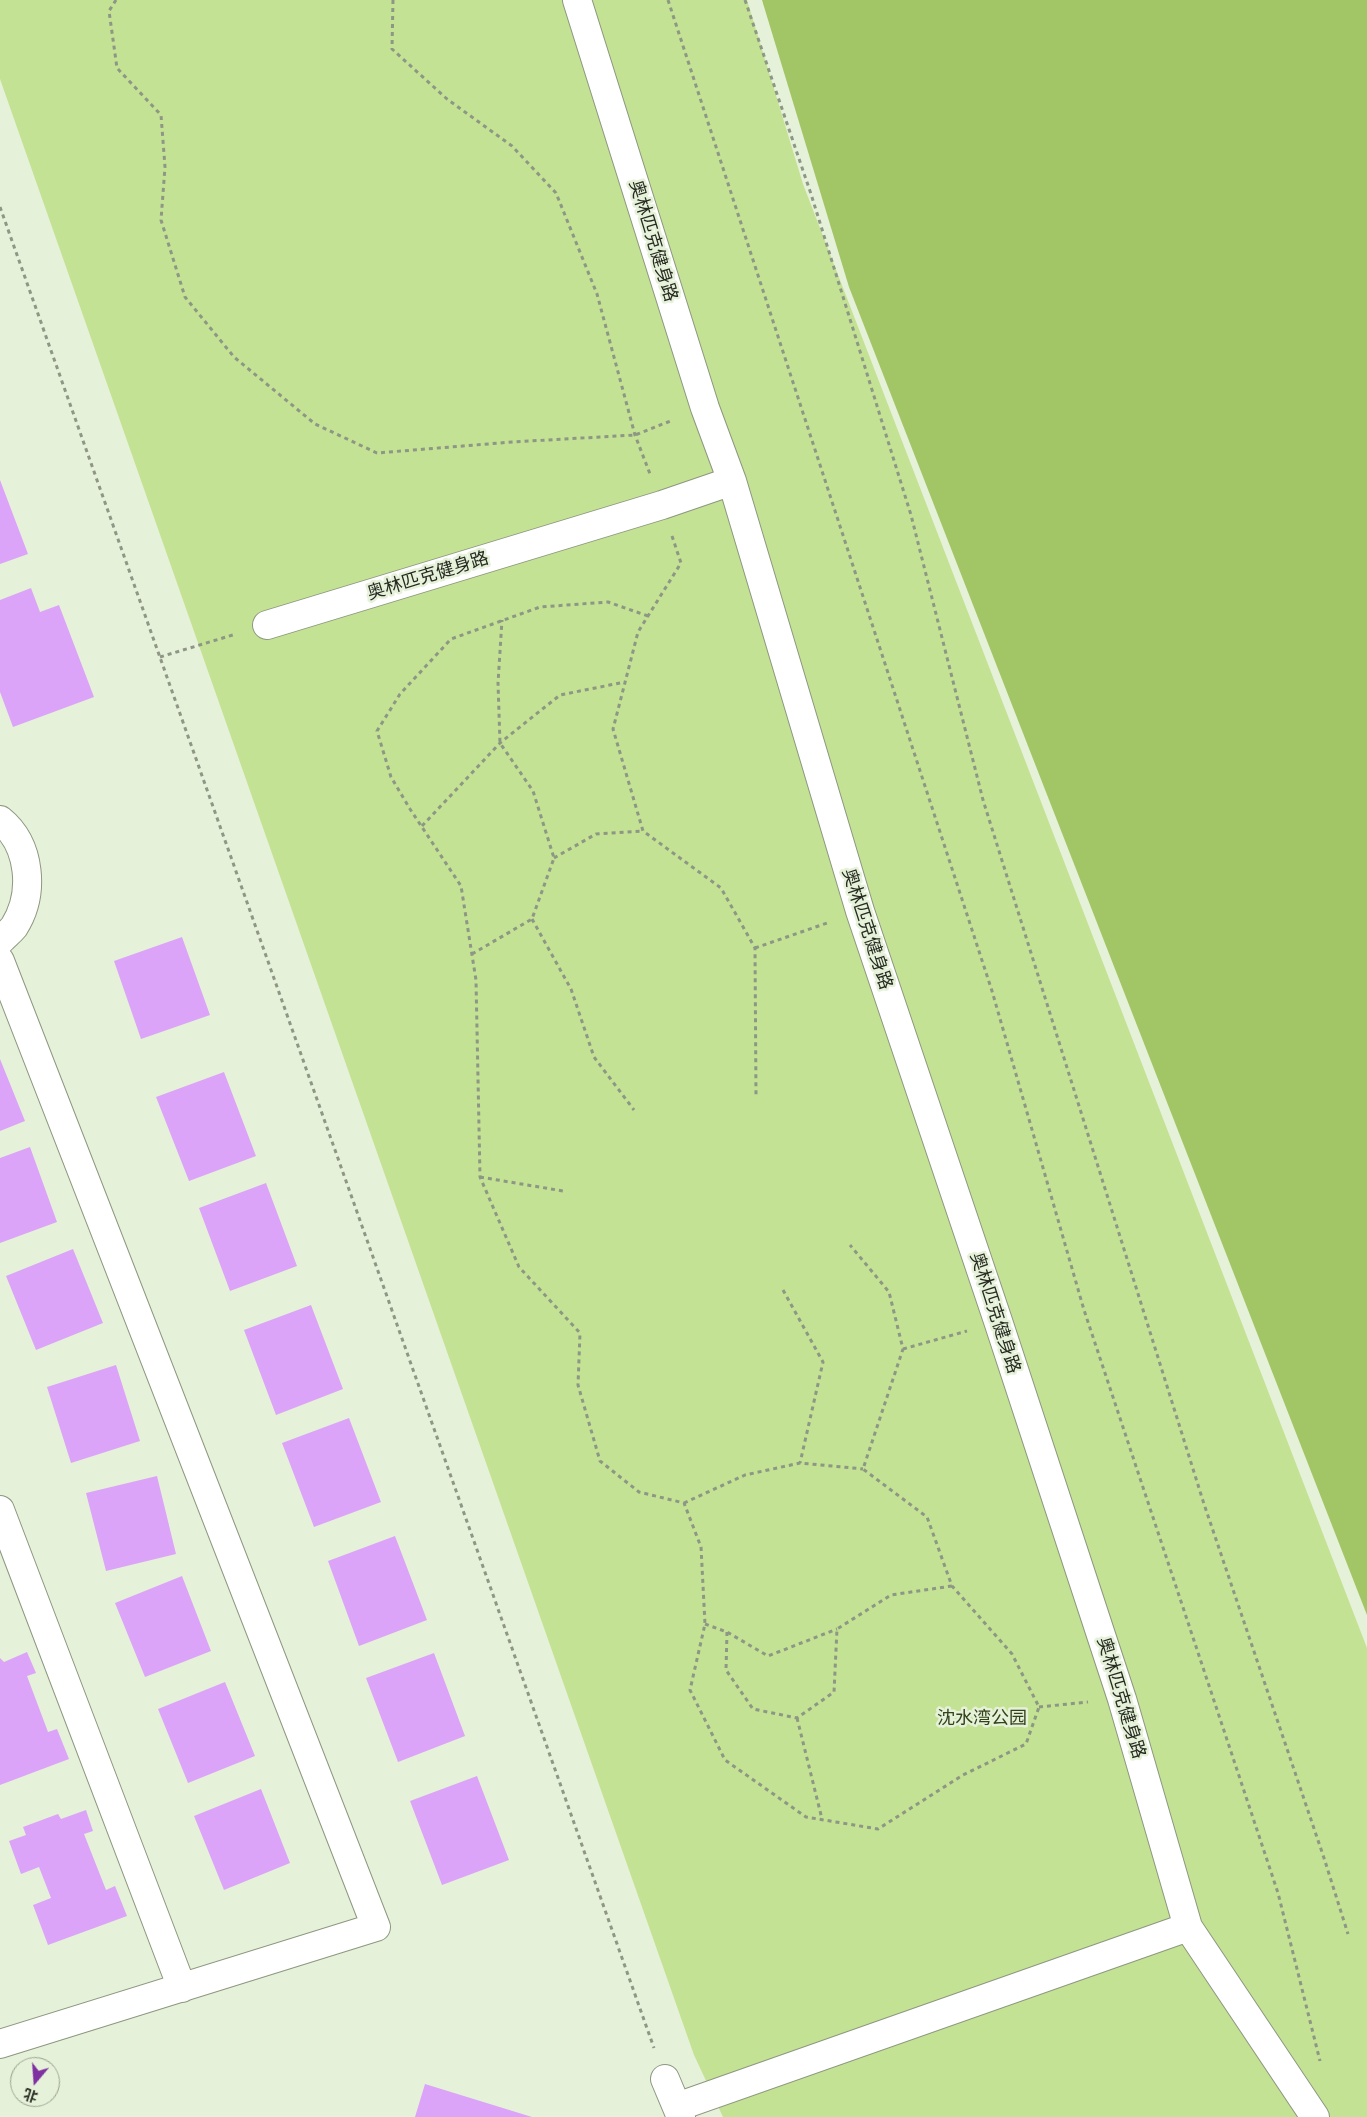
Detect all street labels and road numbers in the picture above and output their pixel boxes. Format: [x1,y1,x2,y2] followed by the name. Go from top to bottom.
[624,178,682,304] street label: 奥林匹克健身路
[365,547,491,605] street label: 奥林匹克健身路
[837,866,897,992] street label: 奥林匹克健身路
[965,1250,1025,1376] street label: 奥林匹克健身路
[1092,1635,1150,1761] street label: 奥林匹克健身路

